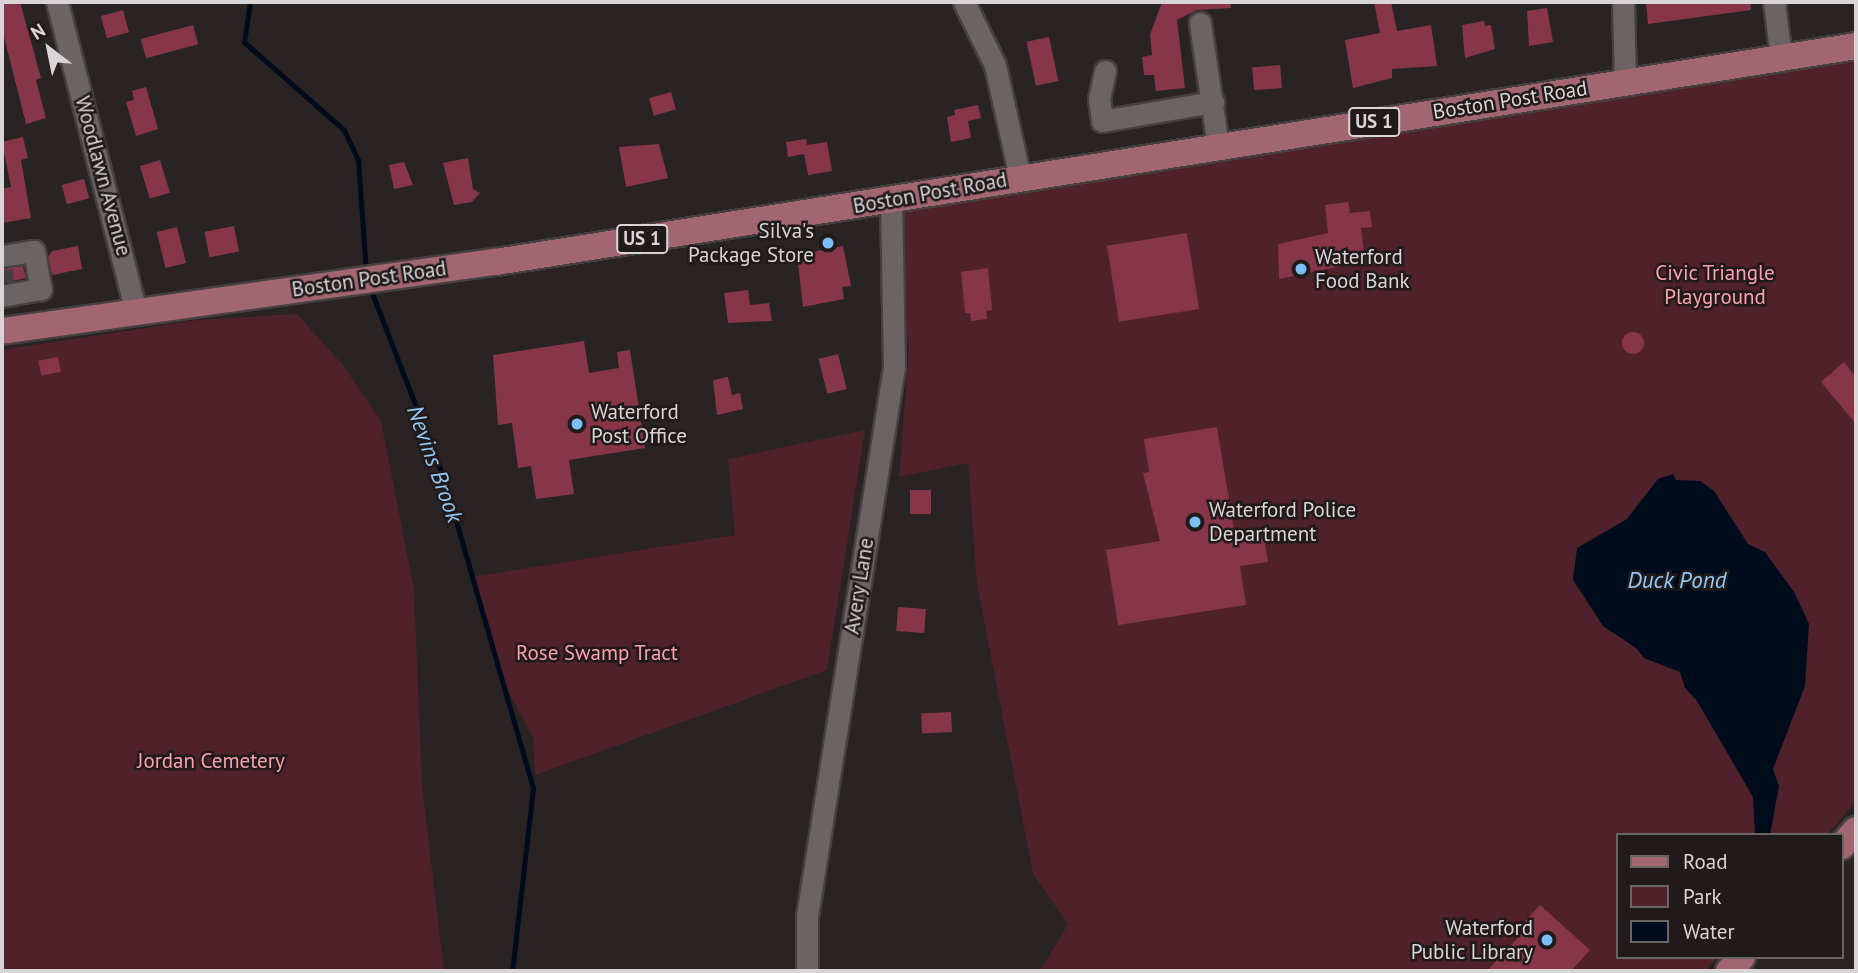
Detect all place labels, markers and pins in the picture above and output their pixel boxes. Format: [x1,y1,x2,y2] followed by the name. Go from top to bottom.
[688,218,814,268] place label: Silva's Package Store
[820,235,836,251] marker: Silva's Package Store
[1315,244,1409,294] place label: Waterford Food Bank
[1293,261,1309,277] marker: Waterford Food Bank
[591,399,687,449] place label: Waterford Post Office
[569,416,585,432] marker: Waterford Post Office
[1209,497,1356,547] place label: Waterford Police Department
[1187,514,1203,530] marker: Waterford Police Department
[1410,915,1533,965] place label: Waterford Public Library
[1539,932,1555,948] marker: Waterford Public Library

